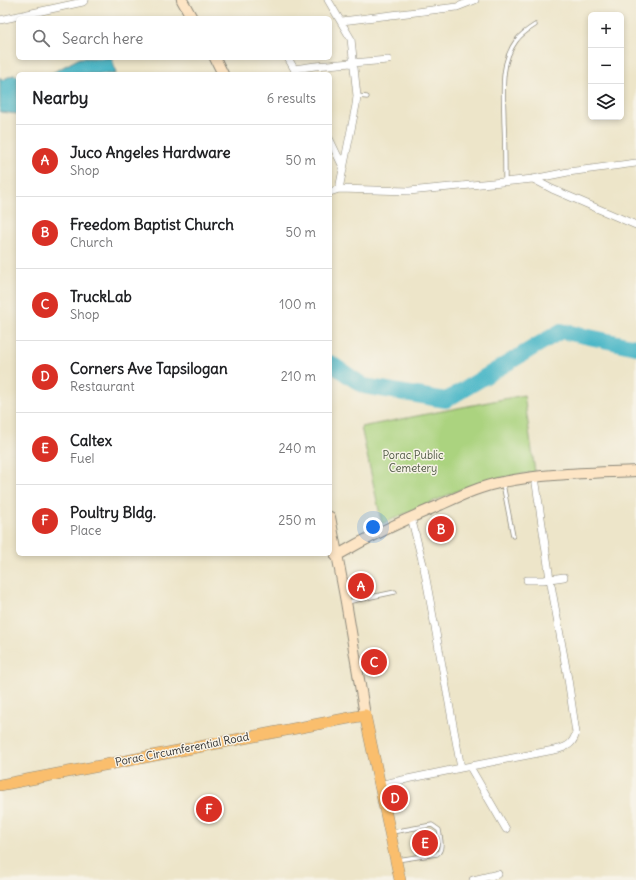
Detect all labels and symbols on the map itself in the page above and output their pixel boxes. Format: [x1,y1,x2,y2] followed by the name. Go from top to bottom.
[382,448,444,475] park label: Porac Public Cemetery
[428,514,454,544] pin: B
[363,517,383,537] your location
[348,571,374,601] pin: A
[361,647,387,677] pin: C
[114,729,251,769] street label: Porac Circumferential Road
[382,783,408,813] pin: D
[196,794,222,824] pin: F
[412,828,438,858] pin: E

